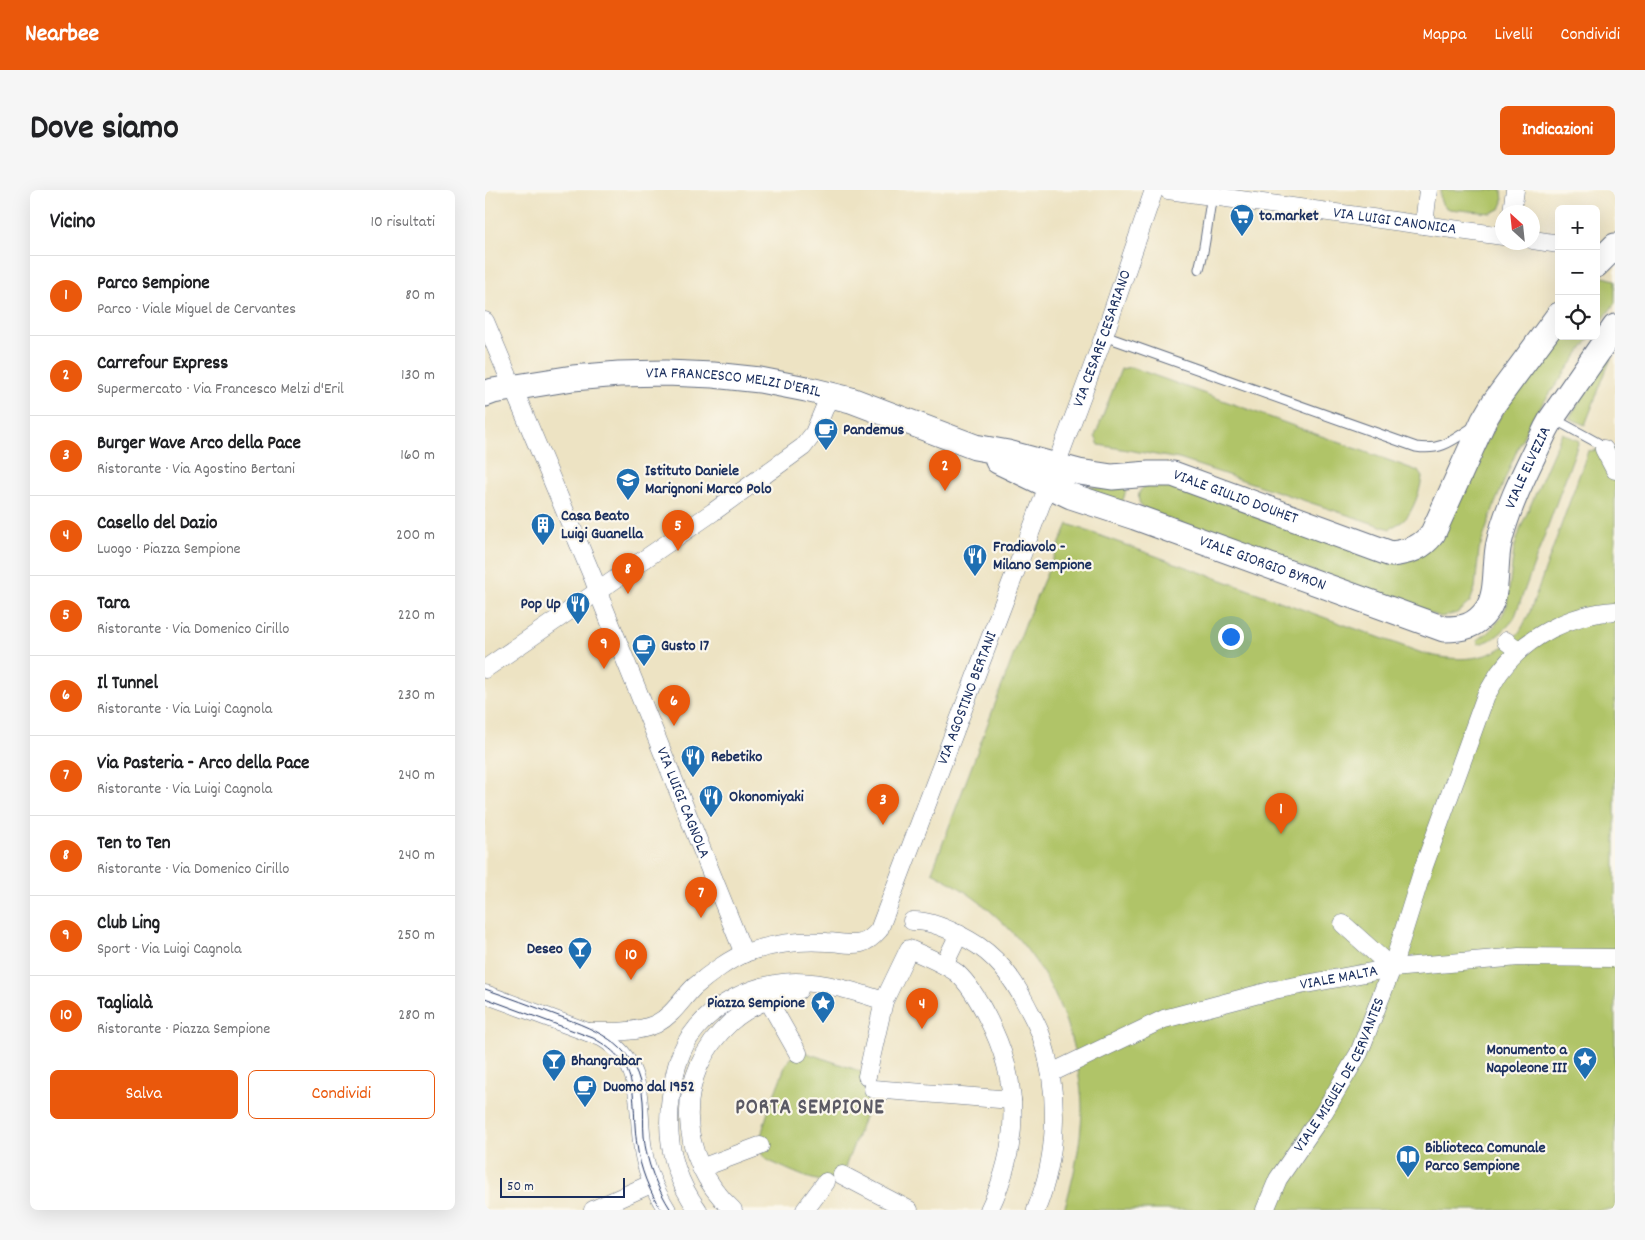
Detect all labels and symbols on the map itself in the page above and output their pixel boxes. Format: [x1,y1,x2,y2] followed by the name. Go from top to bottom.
[1332,201,1458,241] street label: VIA LUIGI CANONICA
[1229,203,1255,237] supermarket icon: to.market
[1259,205,1319,228] place label: to.market
[1495,205,1540,250] north arrow
[1067,267,1137,410] street label: VIA CESARE CESARIANO
[646,361,824,404] street label: VIA FRANCESCO MELZI D'ERIL
[813,417,839,451] cafe icon: Pandemus
[843,419,905,442] place label: Pandemus
[1499,422,1557,512] street label: VIALE ELVEZIA
[929,450,961,491] pin: 2
[645,460,772,501] place label: Istituto Daniele Marignoni Marco Polo
[1170,464,1302,531] street label: VIALE GIULIO DOUHET
[615,467,641,501] school or university icon: Istituto Daniele Marignoni Marco Polo
[561,505,644,546] place label: Casa Beato Luigi Guanella
[662,510,694,551] pin: 5
[530,512,556,546] building icon: Casa Beato Luigi Guanella
[1196,530,1329,597] street label: VIALE GIORGIO BYRON
[993,536,1092,577] place label: Fradiavolo - Milano Sempione
[962,543,988,577] restaurant icon: Fradiavolo - Milano Sempione
[612,553,644,594] pin: 8
[565,591,591,625] restaurant icon: Pop Up
[520,593,561,616] place label: Pop Up
[1218,624,1244,650] your location
[588,628,620,669] pin: 9
[931,628,1003,768] street label: VIA AGOSTINO BERTANI
[631,633,657,667] cafe icon: Gusto 17
[661,635,709,658] place label: Gusto 17
[658,685,690,726] pin: 6
[650,744,716,862] street label: VIA LUIGI CAGNOLA
[680,744,706,778] restaurant icon: Rebetiko
[711,746,762,769] place label: Rebetiko
[698,784,724,818] restaurant icon: Okonomiyaki
[867,784,899,825] pin: 3
[729,786,804,809] place label: Okonomiyaki
[1265,793,1297,834] pin: 1
[685,877,717,918] pin: 7
[567,936,593,970] bar icon: Deseo
[527,938,563,961] place label: Deseo
[615,939,647,980] pin: 10
[1298,959,1380,996] street label: VIALE MALTA
[906,988,938,1029] pin: 4
[810,990,836,1024] place icon: Piazza Sempione
[707,992,805,1015] place label: Piazza Sempione
[1288,994,1391,1157] street label: VIALE MIGUEL DE CERVANTES
[1486,1039,1568,1080] place label: Monumento a Napoleone III
[1572,1046,1598,1080] place icon: Monumento a Napoleone III
[541,1048,567,1082] bar icon: Bhangrabar
[571,1050,643,1073] place label: Bhangrabar
[572,1074,598,1108] cafe icon: Duomo dal 1952
[603,1076,695,1099] place label: Duomo dal 1952
[735,1094,885,1124] district label: PORTA SEMPIONE
[1425,1137,1546,1178] place label: Biblioteca Comunale Parco Sempione
[1395,1144,1421,1178] library icon: Biblioteca Comunale Parco Sempione
[500,1175,625,1198] scale bar

